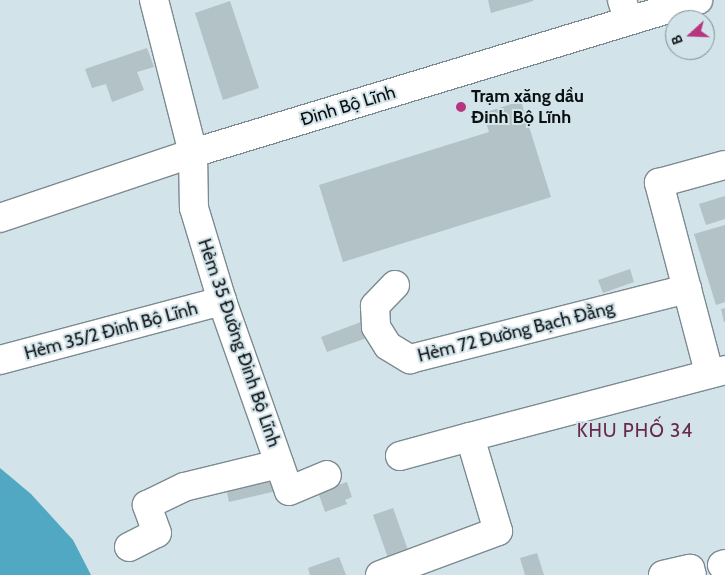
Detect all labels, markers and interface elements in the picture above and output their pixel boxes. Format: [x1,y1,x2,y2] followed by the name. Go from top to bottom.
[665,10,715,60] north arrow
[667,33,687,47] text: B
[298,81,398,131] street label: Đinh Bộ Lĩnh
[471,86,584,128] place label: Trạm xăng dầu Đinh Bộ Lĩnh
[455,101,467,113] marker: Trạm xăng dầu Đinh Bộ Lĩnh
[193,236,285,450] street label: Hẻm 35 Đường Đinh Bộ Lĩnh
[22,297,200,365] street label: Hẻm 35/2 Đinh Bộ Lĩnh
[416,297,616,367] street label: Hẻm 72 Đường Bạch Đằng
[575,420,695,442] district label: KHU PHỐ 34

